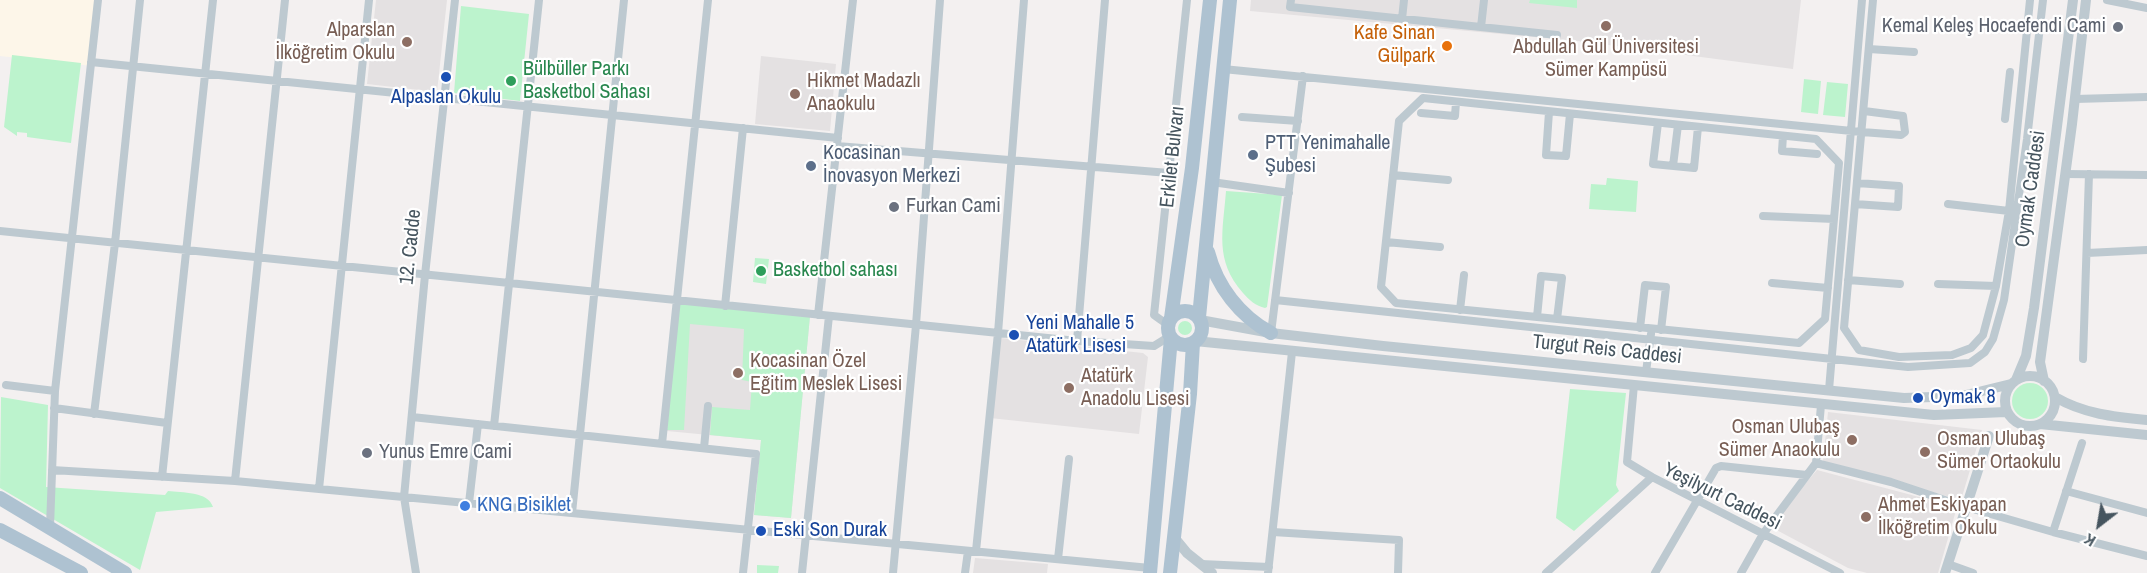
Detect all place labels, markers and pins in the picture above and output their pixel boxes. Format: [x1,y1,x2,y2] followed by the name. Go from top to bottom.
[1882,15,2106,39] place label: Kemal Keleş Hocaefendi Cami
[276,19,395,66] place label: Alparslan İlköğretim Okulu
[1599,19,1613,33] marker: Abdullah Gül Üniversitesi Sümer Kampüsü
[2111,20,2125,34] marker: Kemal Keleş Hocaefendi Cami
[1354,22,1435,69] place label: Kafe Sinan Gülpark
[400,35,414,49] marker: Alparslan İlköğretim Okulu
[1513,36,1699,83] place label: Abdullah Gül Üniversitesi Sümer Kampüsü
[1440,39,1454,53] marker: Kafe Sinan Gülpark
[523,58,651,105] place label: Bülbüller Parkı Basketbol Sahası
[439,70,453,84] marker: Alpaslan Okulu
[807,70,921,117] place label: Hikmet Madazlı Anaokulu
[504,74,518,88] marker: Bülbüller Parkı Basketbol Sahası
[391,86,501,110] place label: Alpaslan Okulu
[788,87,802,101] marker: Hikmet Madazlı Anaokulu
[1265,132,1390,179] place label: PTT Yenimahalle Şubesi
[823,142,961,189] place label: Kocasinan İnovasyon Merkezi
[1246,148,1260,162] marker: PTT Yenimahalle Şubesi
[804,159,818,173] marker: Kocasinan İnovasyon Merkezi
[906,195,1001,219] place label: Furkan Cami
[887,200,901,214] marker: Furkan Cami
[773,259,898,283] place label: Basketbol sahası
[754,264,768,278] marker: Basketbol sahası
[1026,312,1134,359] place label: Yeni Mahalle 5 Atatürk Lisesi
[1007,328,1021,342] marker: Yeni Mahalle 5 Atatürk Lisesi
[750,350,902,397] place label: Kocasinan Özel Eğitim Meslek Lisesi
[1081,365,1189,412] place label: Atatürk Anadolu Lisesi
[731,366,745,380] marker: Kocasinan Özel Eğitim Meslek Lisesi
[1062,381,1076,395] marker: Atatürk Anadolu Lisesi
[1930,386,1996,410] place label: Oymak 8
[1911,391,1925,405] marker: Oymak 8
[1719,416,1840,463] place label: Osman Ulubaş Sümer Anaokulu
[1937,428,2061,475] place label: Osman Ulubaş Sümer Ortaokulu
[1845,433,1859,447] marker: Osman Ulubaş Sümer Anaokulu
[379,441,512,465] place label: Yunus Emre Cami
[1918,445,1932,459] marker: Osman Ulubaş Sümer Ortaokulu
[360,446,374,460] marker: Yunus Emre Cami
[477,494,571,518] place label: KNG Bisiklet
[1878,494,2007,541] place label: Ahmet Eskiyapan İlköğretim Okulu
[458,499,472,513] marker: KNG Bisiklet
[1859,510,1873,524] marker: Ahmet Eskiyapan İlköğretim Okulu
[773,519,887,543] place label: Eski Son Durak
[754,524,768,538] marker: Eski Son Durak

